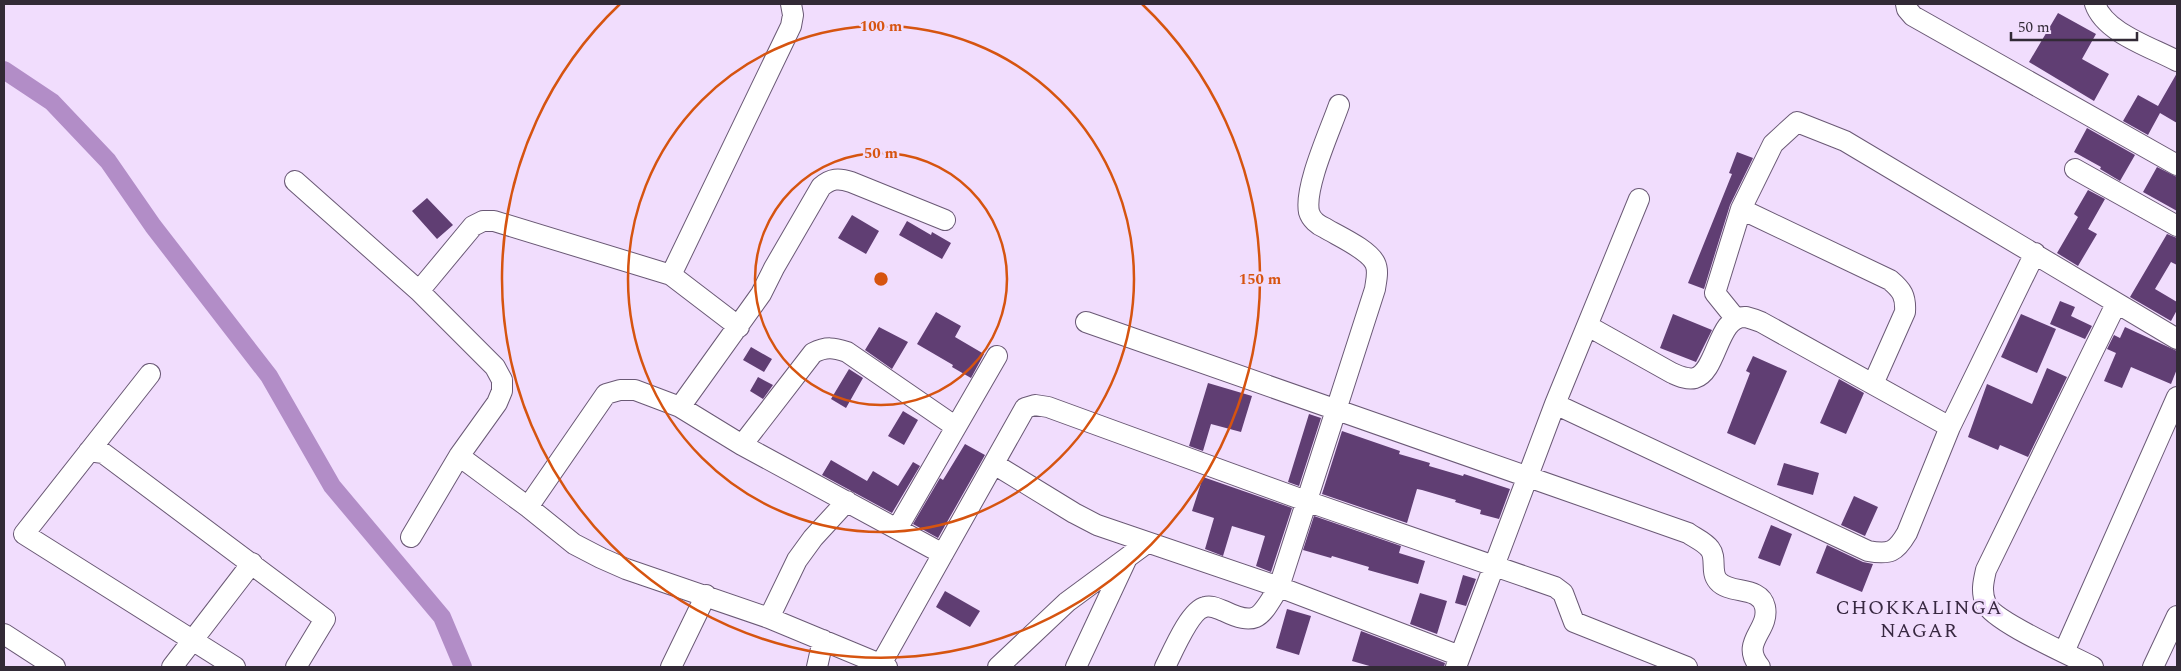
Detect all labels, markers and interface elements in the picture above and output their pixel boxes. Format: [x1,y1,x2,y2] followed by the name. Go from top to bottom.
[2011,10,2137,42] scale bar
[860,15,903,38] text: 100 m
[2018,16,2050,39] text: 50 m
[864,142,899,165] text: 50 m
[1239,268,1282,291] text: 150 m
[872,270,890,288] centre of rings
[1835,593,2003,646] district label: CHOKKALINGA NAGAR

